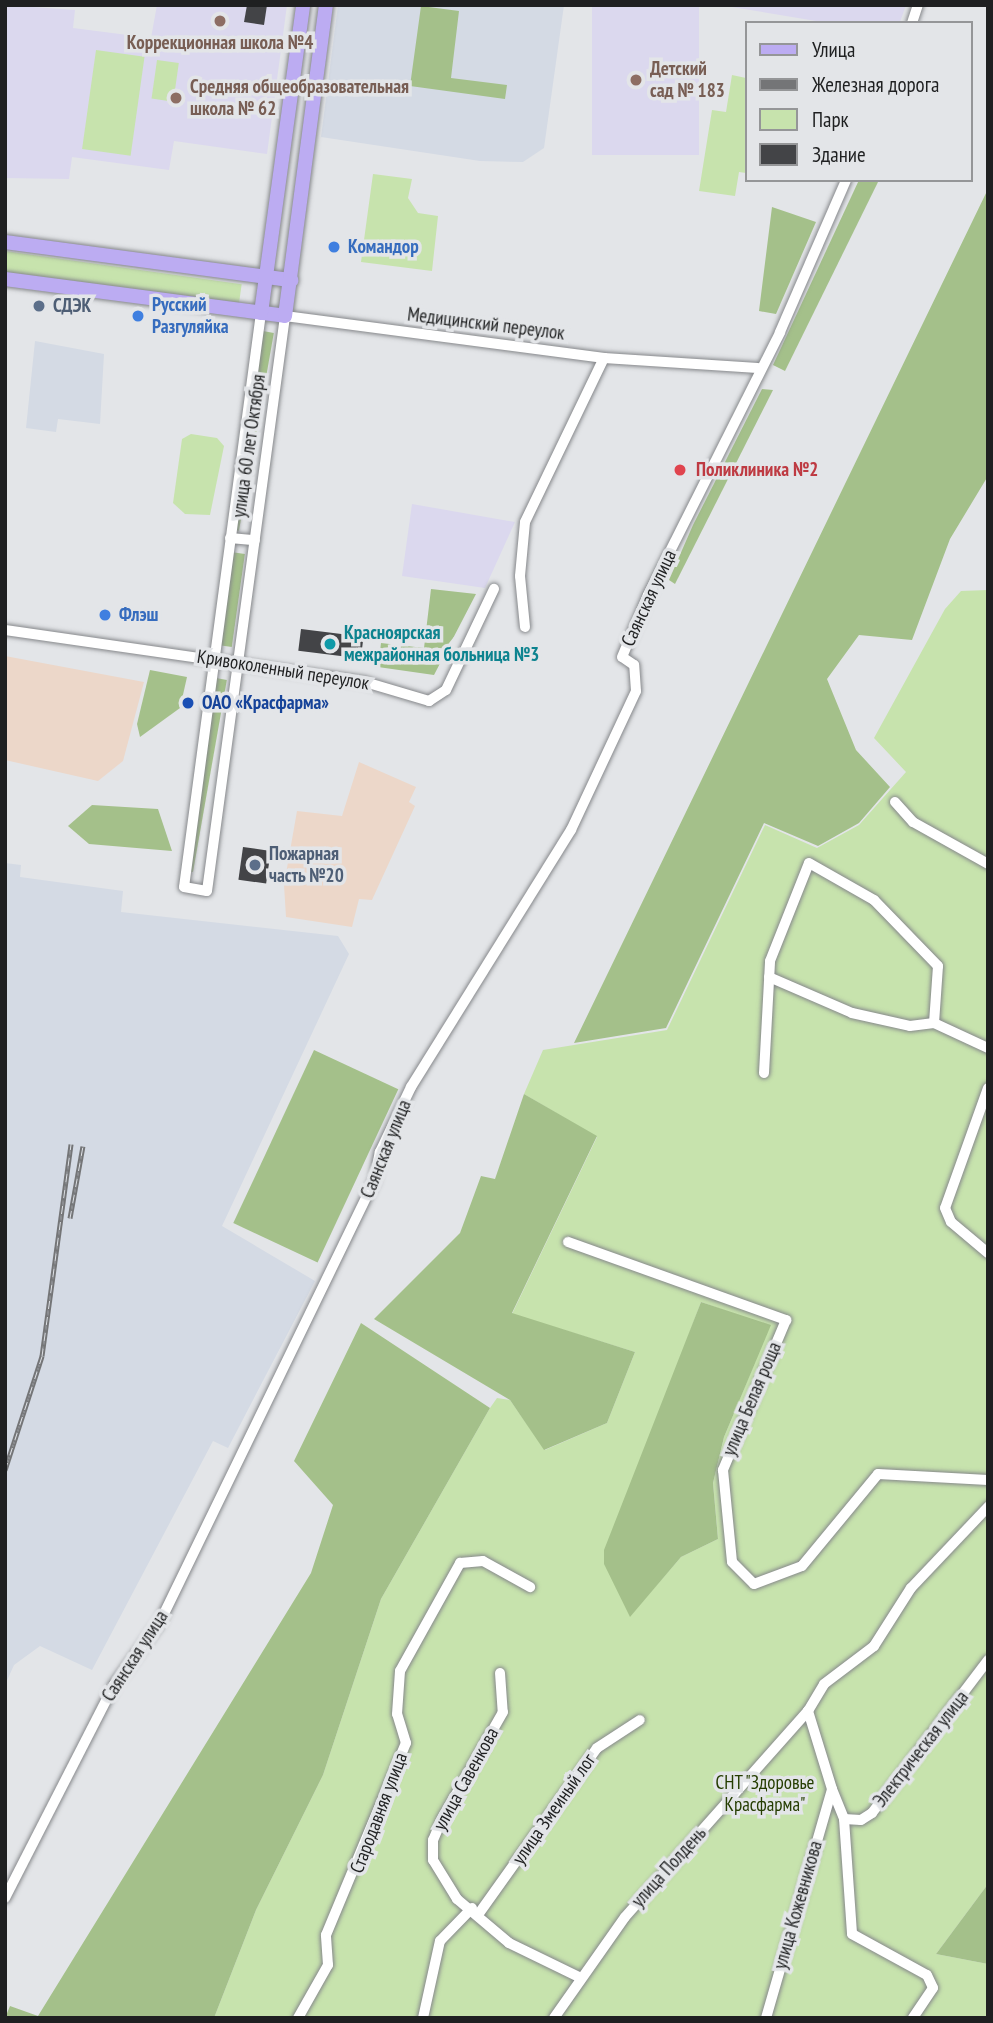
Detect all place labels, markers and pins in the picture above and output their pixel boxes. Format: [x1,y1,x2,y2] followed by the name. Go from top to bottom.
[212,13,228,29] marker: Коррекционная школа №4
[127,32,313,54] place label: Коррекционная школа №4
[650,58,725,102] place label: Детский сад № 183
[628,72,644,88] marker: Детский сад № 183
[190,76,409,120] place label: Средняя общеобразовательная школа № 62
[168,90,184,106] marker: Средняя общеобразовательная школа № 62
[348,236,419,258] place label: Командор
[326,239,342,255] marker: Командор
[152,294,228,338] place label: Русский Разгуляйка
[53,295,91,317] place label: СДЭК
[31,298,47,314] marker: СДЭК
[130,308,146,324] marker: Русский Разгуляйка
[696,459,818,481] place label: Поликлиника №2
[670,460,690,480] marker: Поликлиника №2
[119,604,159,626] place label: Флэш
[97,607,113,623] marker: Флэш
[344,622,539,666] place label: Красноярская межрайонная больница №3
[322,636,338,652] marker: Красноярская межрайонная больница №3
[202,692,329,714] place label: ОАО «Красфарма»
[180,695,196,711] marker: ОАО «Красфарма»
[269,843,344,887] place label: Пожарная часть №20
[247,857,263,873] marker: Пожарная часть №20

